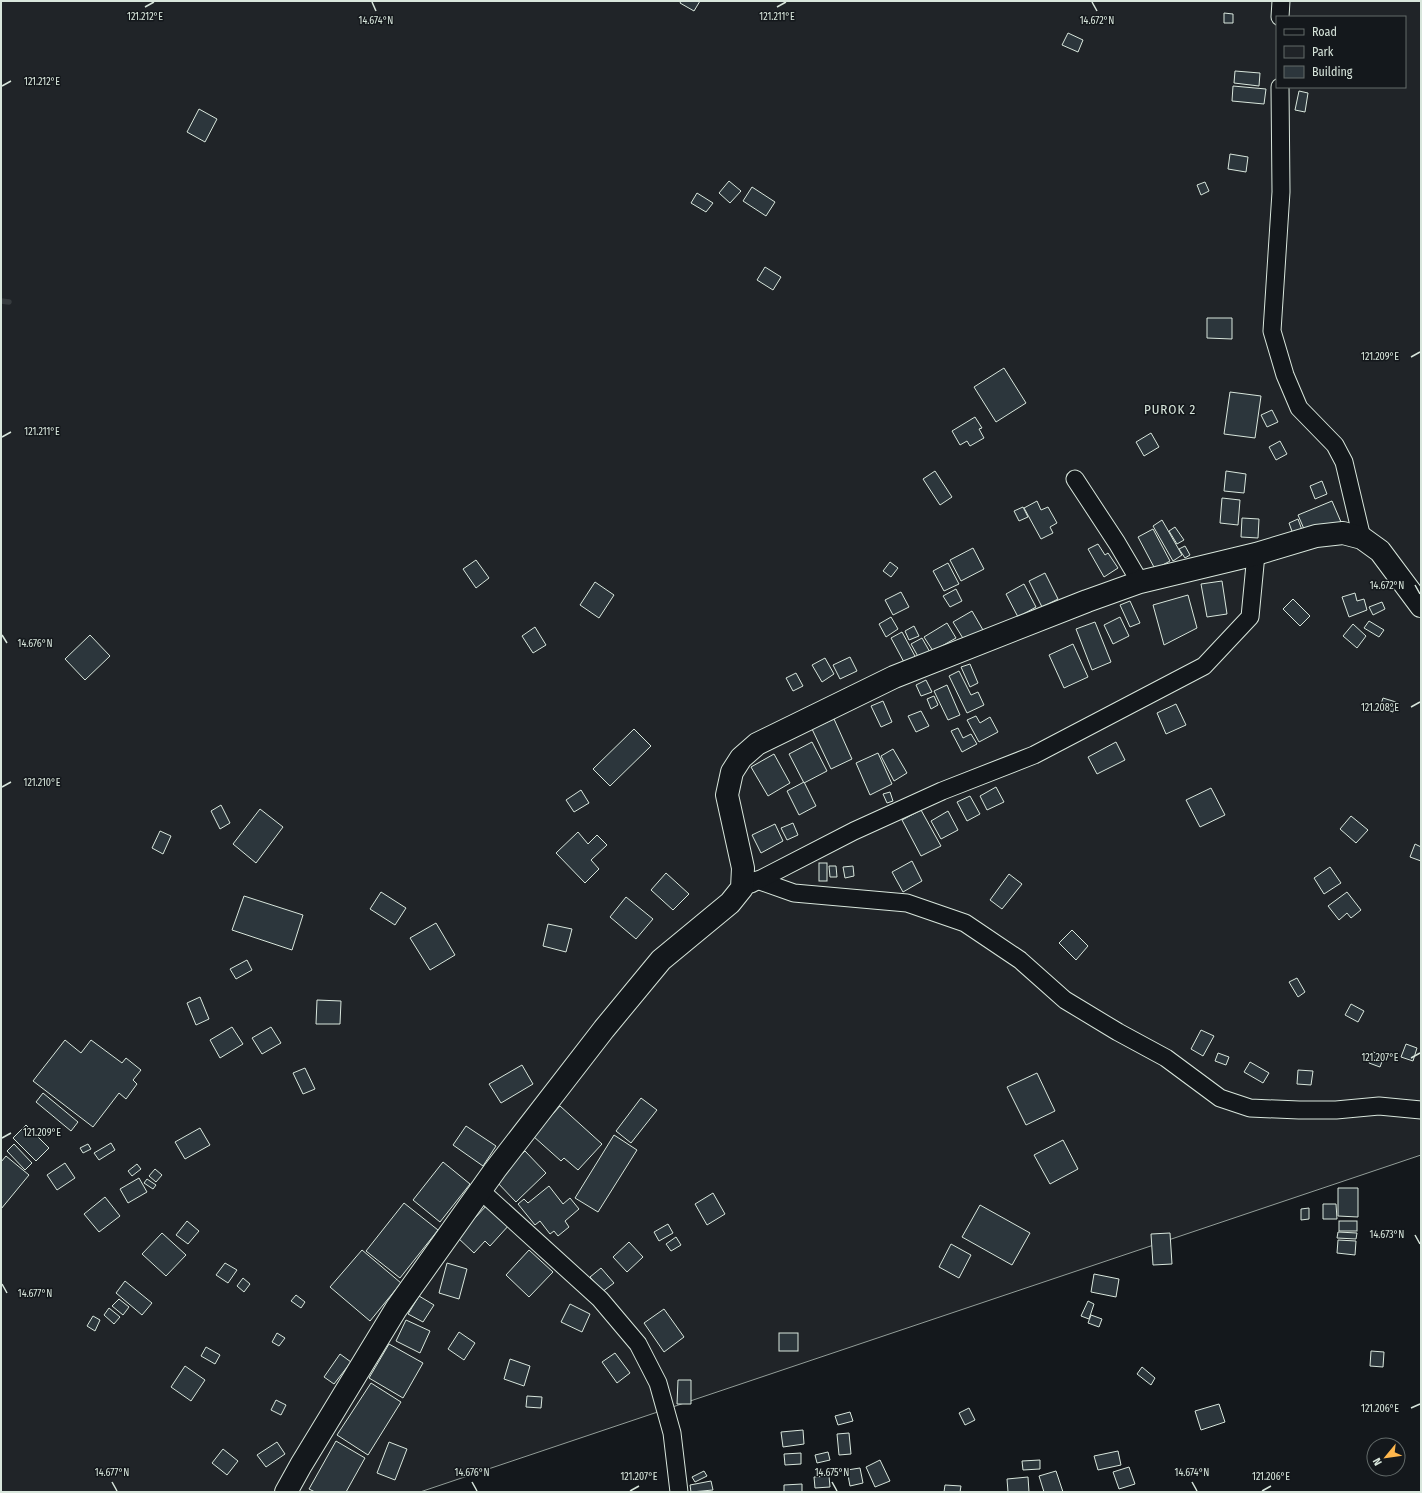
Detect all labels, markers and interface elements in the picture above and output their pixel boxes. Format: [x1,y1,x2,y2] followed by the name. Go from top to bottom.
[127,11,163,23] text: 121.212°E
[759,11,795,23] text: 121.211°E
[359,15,393,27] text: 14.674°N
[1080,15,1114,27] text: 14.672°N
[1276,16,1406,88] legend
[1312,25,1337,39] text: Road
[1312,45,1334,59] text: Park
[1312,65,1353,79] text: Building
[24,76,60,88] text: 121.212°E
[1361,351,1399,363] text: 121.209°E
[1144,402,1196,417] district label: PUROK 2
[24,426,60,438] text: 121.211°E
[1370,580,1404,592] text: 14.672°N
[18,638,52,650] text: 14.676°N
[1361,702,1399,714] text: 121.208°E
[24,777,61,789] text: 121.210°E
[1361,1052,1399,1064] text: 121.207°E
[23,1127,61,1139] text: 121.209°E
[1370,1229,1404,1241] text: 14.673°N
[18,1288,52,1300] text: 14.677°N
[1361,1403,1399,1415] text: 121.206°E
[1366,1437,1406,1477] north arrow
[1370,1456,1385,1468] text: N
[95,1467,129,1479] text: 14.677°N
[455,1467,489,1479] text: 14.676°N
[815,1467,849,1479] text: 14.675°N
[1175,1467,1209,1479] text: 14.674°N
[620,1471,658,1483] text: 121.207°E
[1252,1471,1290,1483] text: 121.206°E

